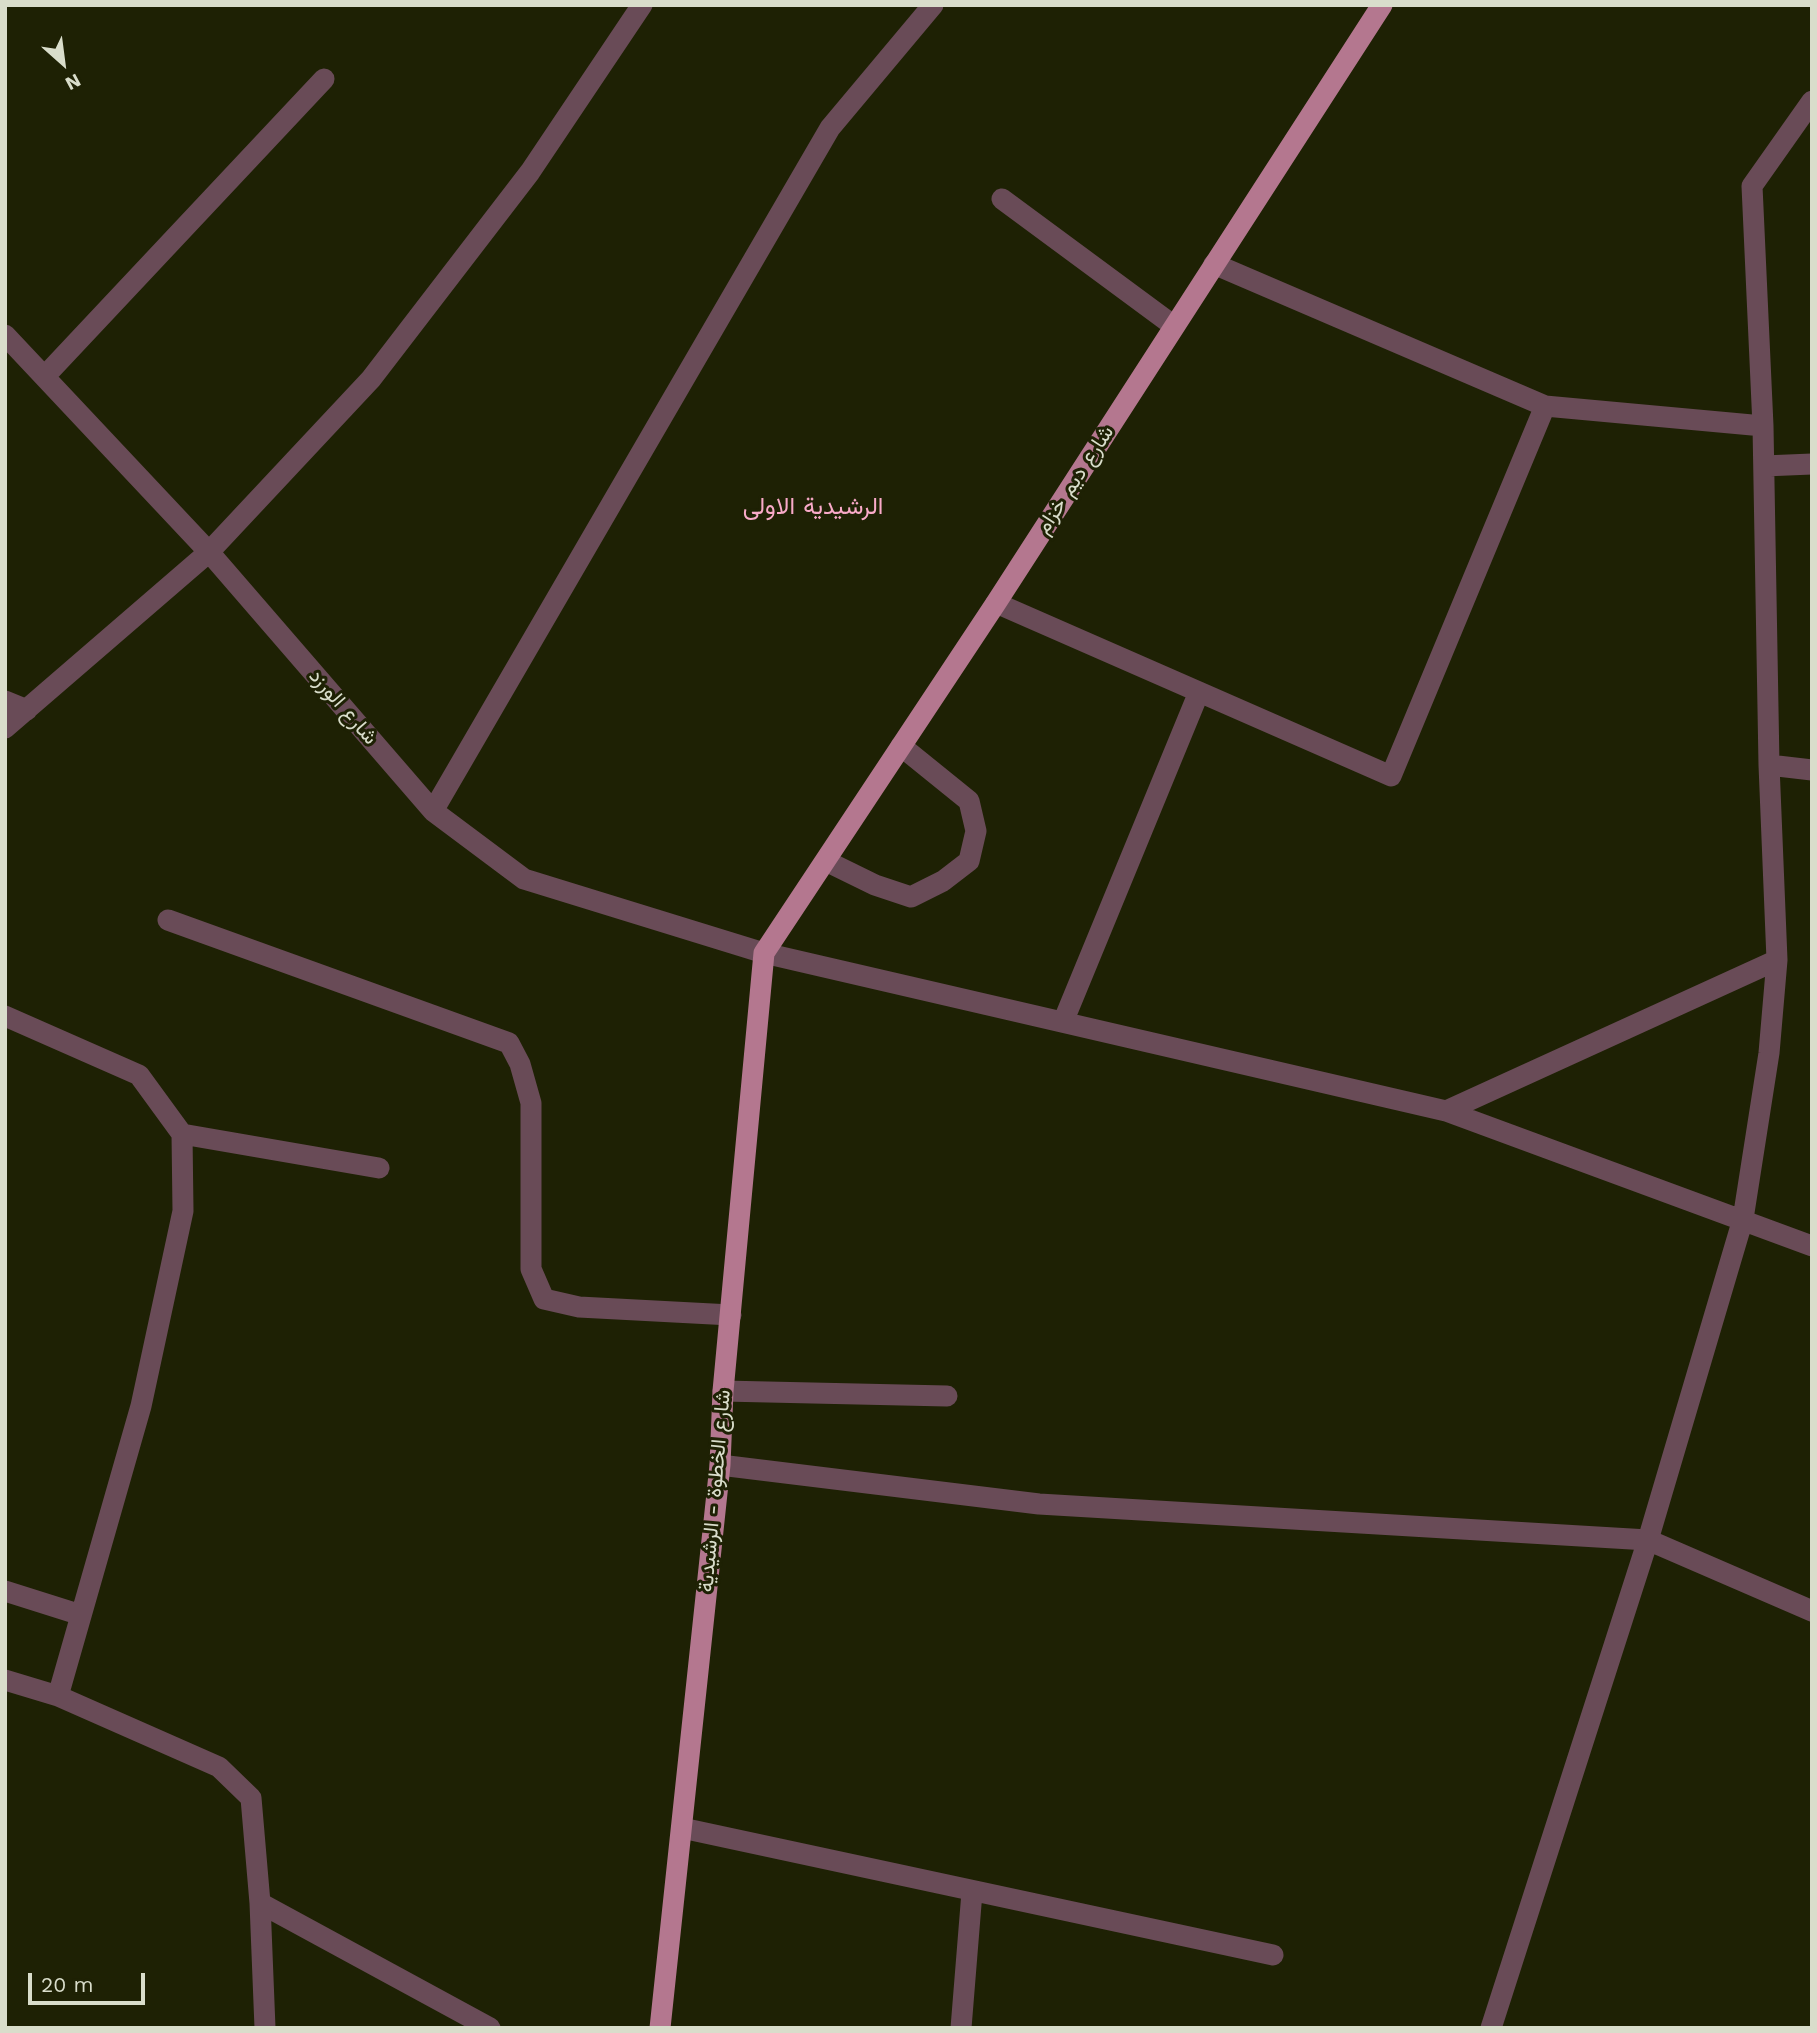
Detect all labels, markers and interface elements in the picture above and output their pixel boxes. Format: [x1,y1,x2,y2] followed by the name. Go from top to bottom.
[28,28,98,98] north arrow
[61,69,85,95] text: N
[1031,421,1119,539] street label: شارع ديم خزام
[743,493,883,521] district label: الرشيدية الاولى
[303,664,383,750] street label: شارع الورزد
[694,1389,736,1593] street label: شارع الخطوة - الرشيدية
[32,1960,149,2004] scale bar
[41,1972,93,1997] text: 20 m

